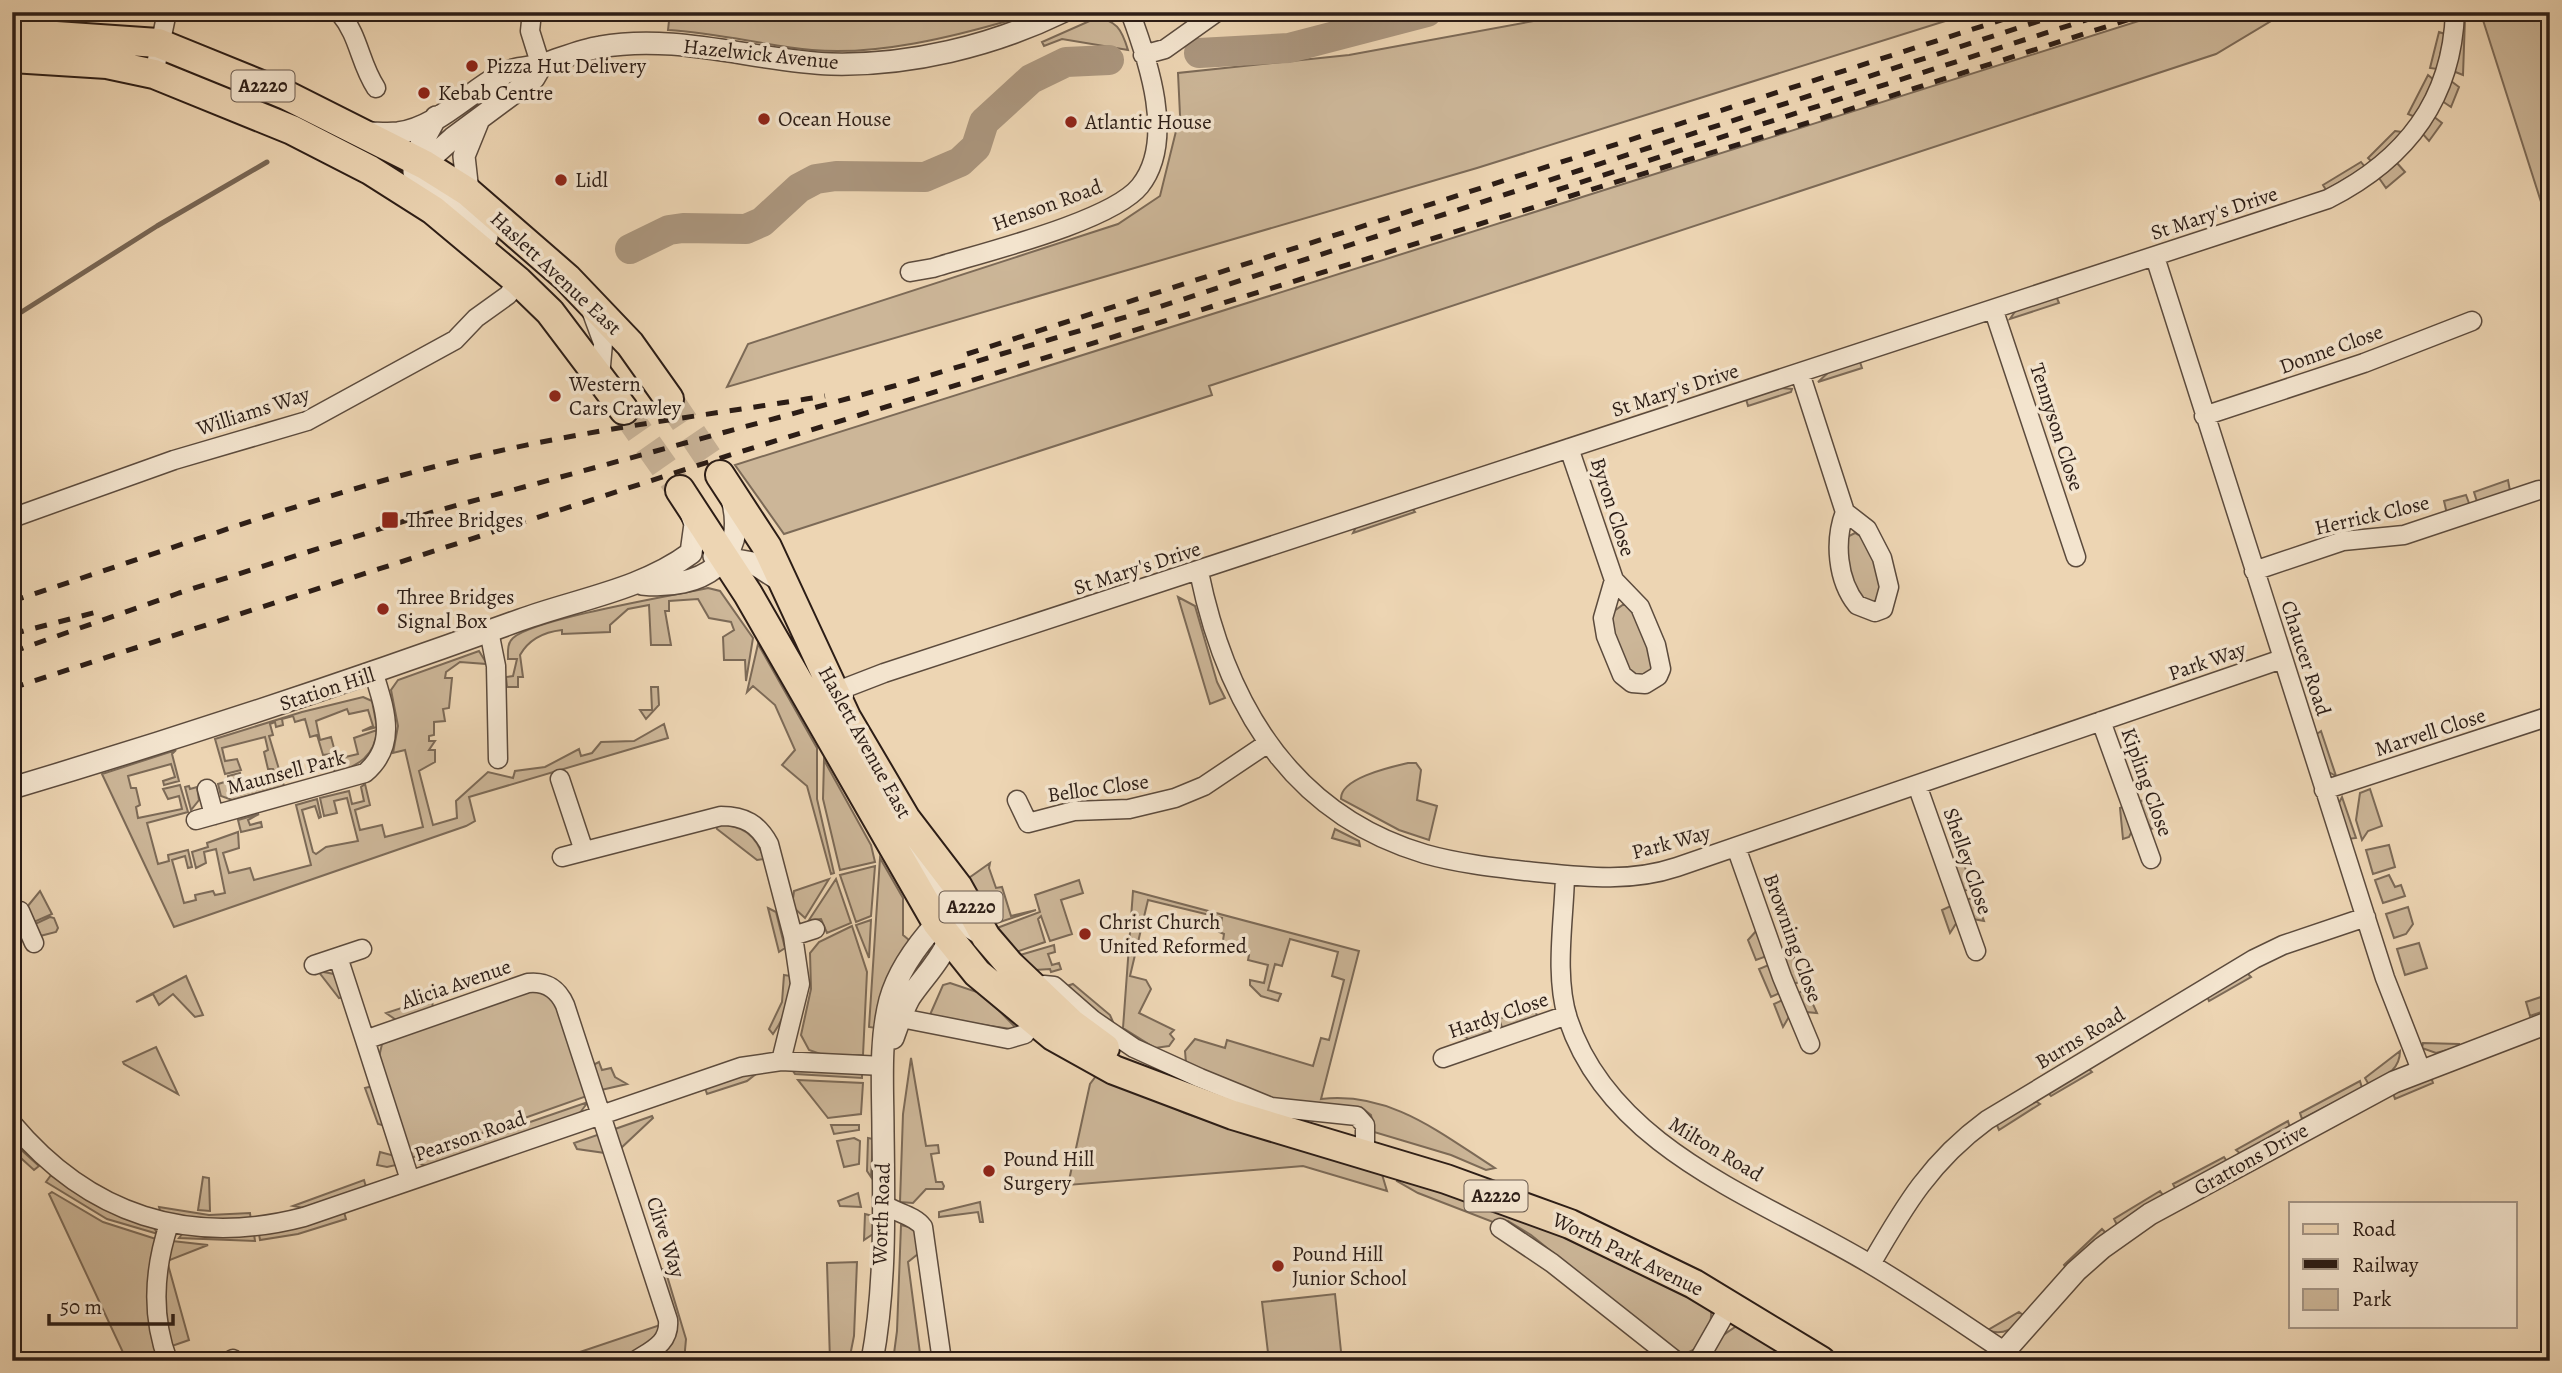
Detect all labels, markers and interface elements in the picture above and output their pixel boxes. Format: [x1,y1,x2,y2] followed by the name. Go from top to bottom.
[682,32,840,76] street label: Hazelwick Avenue
[486,52,647,80] place label: Pizza Hut Delivery
[464,58,480,74] marker: Pizza Hut Delivery
[232,71,294,102] road number: A2220
[438,79,553,107] place label: Kebab Centre
[416,85,432,101] marker: Kebab Centre
[778,105,891,133] place label: Ocean House
[1084,108,1212,136] place label: Atlantic House
[756,111,772,127] marker: Ocean House
[1063,114,1079,130] marker: Atlantic House
[575,166,608,194] place label: Lidl
[553,172,569,188] marker: Lidl
[988,172,1106,238] street label: Henson Road
[2147,179,2281,247] street label: St Mary's Drive
[484,205,628,341] street label: Haslett Avenue East
[2275,317,2387,381] street label: Donne Close
[1608,356,1742,424] street label: St Mary's Drive
[2023,360,2091,494] street label: Tennyson Close
[568,370,682,422] place label: Western Cars Crawley
[192,379,314,443] street label: Williams Way
[547,388,563,404] marker: Western Cars Crawley
[1584,454,1642,560] street label: Byron Close
[2312,488,2432,542] street label: Herrick Close
[406,506,524,534] place label: Three Bridges
[380,510,400,530] marker: Three Bridges
[1070,534,1204,602] street label: St Mary's Drive
[397,583,515,635] place label: Three Bridges Signal Box
[2274,597,2338,720] street label: Chaucer Road
[375,601,391,617] marker: Three Bridges Signal Box
[2165,635,2250,687] street label: Park Way
[276,660,378,718] street label: Station Hill
[812,661,918,823] street label: Haslett Avenue East
[2371,701,2489,763] street label: Marvell Close
[2114,724,2180,840] street label: Kipling Close
[224,743,349,801] street label: Maunsell Park
[1046,767,1150,809] street label: Belloc Close
[1937,804,1999,918] street label: Shelley Close
[1629,818,1714,866] street label: Park Way
[1757,870,1829,1006] street label: Browning Close
[940,892,1002,923] road number: A2220
[1099,908,1248,960] place label: Christ Church United Reformed
[1077,926,1093,942] marker: Christ Church United Reformed
[397,952,515,1016] street label: Alicia Avenue
[1444,985,1552,1045] street label: Hardy Close
[2030,1000,2131,1076] street label: Burns Road
[411,1104,530,1168] street label: Pearson Road
[1664,1110,1769,1189] street label: Milton Road
[2189,1116,2313,1202] street label: Grattons Drive
[1003,1145,1094,1197] place label: Pound Hill Surgery
[865,1162,897,1267] street label: Worth Road
[981,1163,997,1179] marker: Pound Hill Surgery
[1464,1180,1528,1212] road number: A2220
[640,1193,692,1282] street label: Clive Way
[2289,1202,2516,1328] legend
[1547,1205,1708,1303] street label: Worth Park Avenue
[2352,1215,2396,1243] text: Road
[1292,1240,1407,1292] place label: Pound Hill Junior School
[2352,1251,2419,1279] text: Railway
[1270,1258,1286,1274] marker: Pound Hill Junior School
[49,1282,173,1326] scale bar
[2352,1285,2392,1313] text: Park
[60,1293,102,1321] text: 50 m

